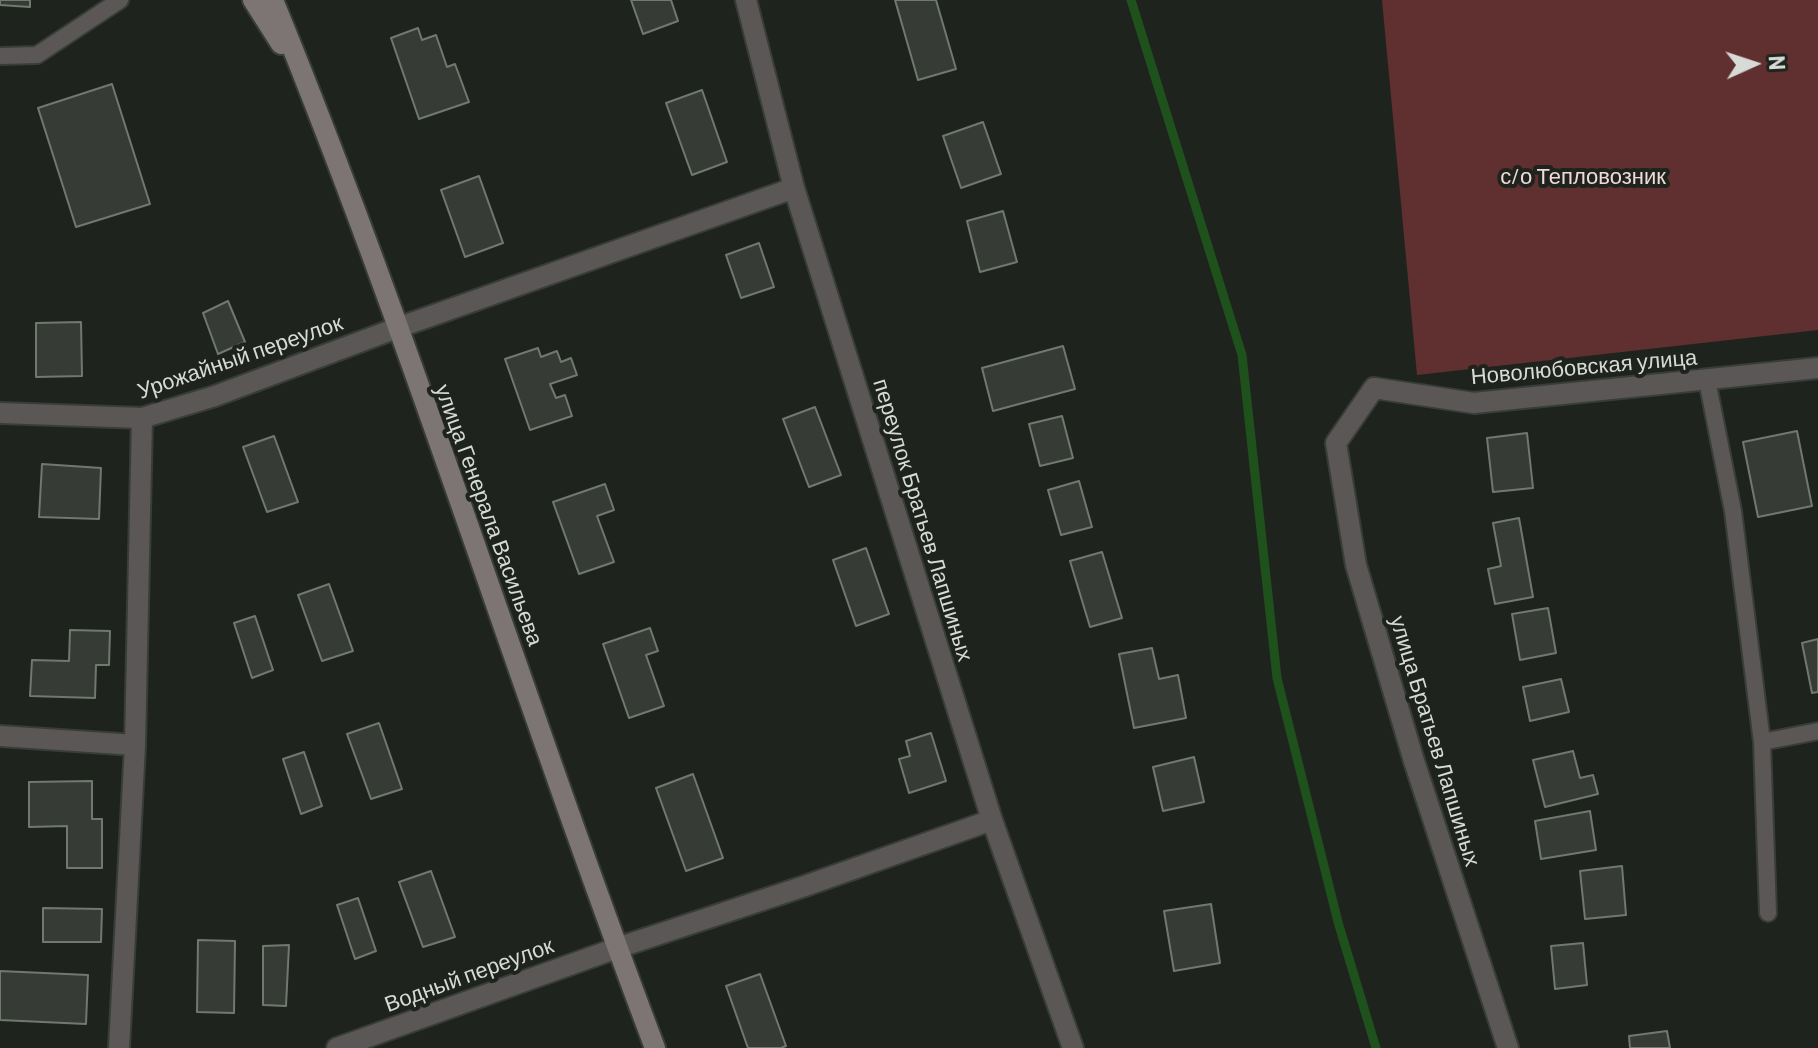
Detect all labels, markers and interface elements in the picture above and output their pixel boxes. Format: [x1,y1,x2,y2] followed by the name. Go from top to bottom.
[1714,24,1794,104] north arrow
[1765,55,1791,71] text: N
[1500,164,1666,190] park label: с/о Тепловозник
[134,310,346,404] street label: Урожайный переулок
[1470,344,1698,390] street label: Новолюбовская улица
[867,376,979,664] street label: переулок Братьев Лапшиных
[429,381,549,649] street label: улица Генерала Васильева
[1384,613,1486,869] street label: улица Братьев Лапшиных
[381,932,557,1018] street label: Водный переулок

